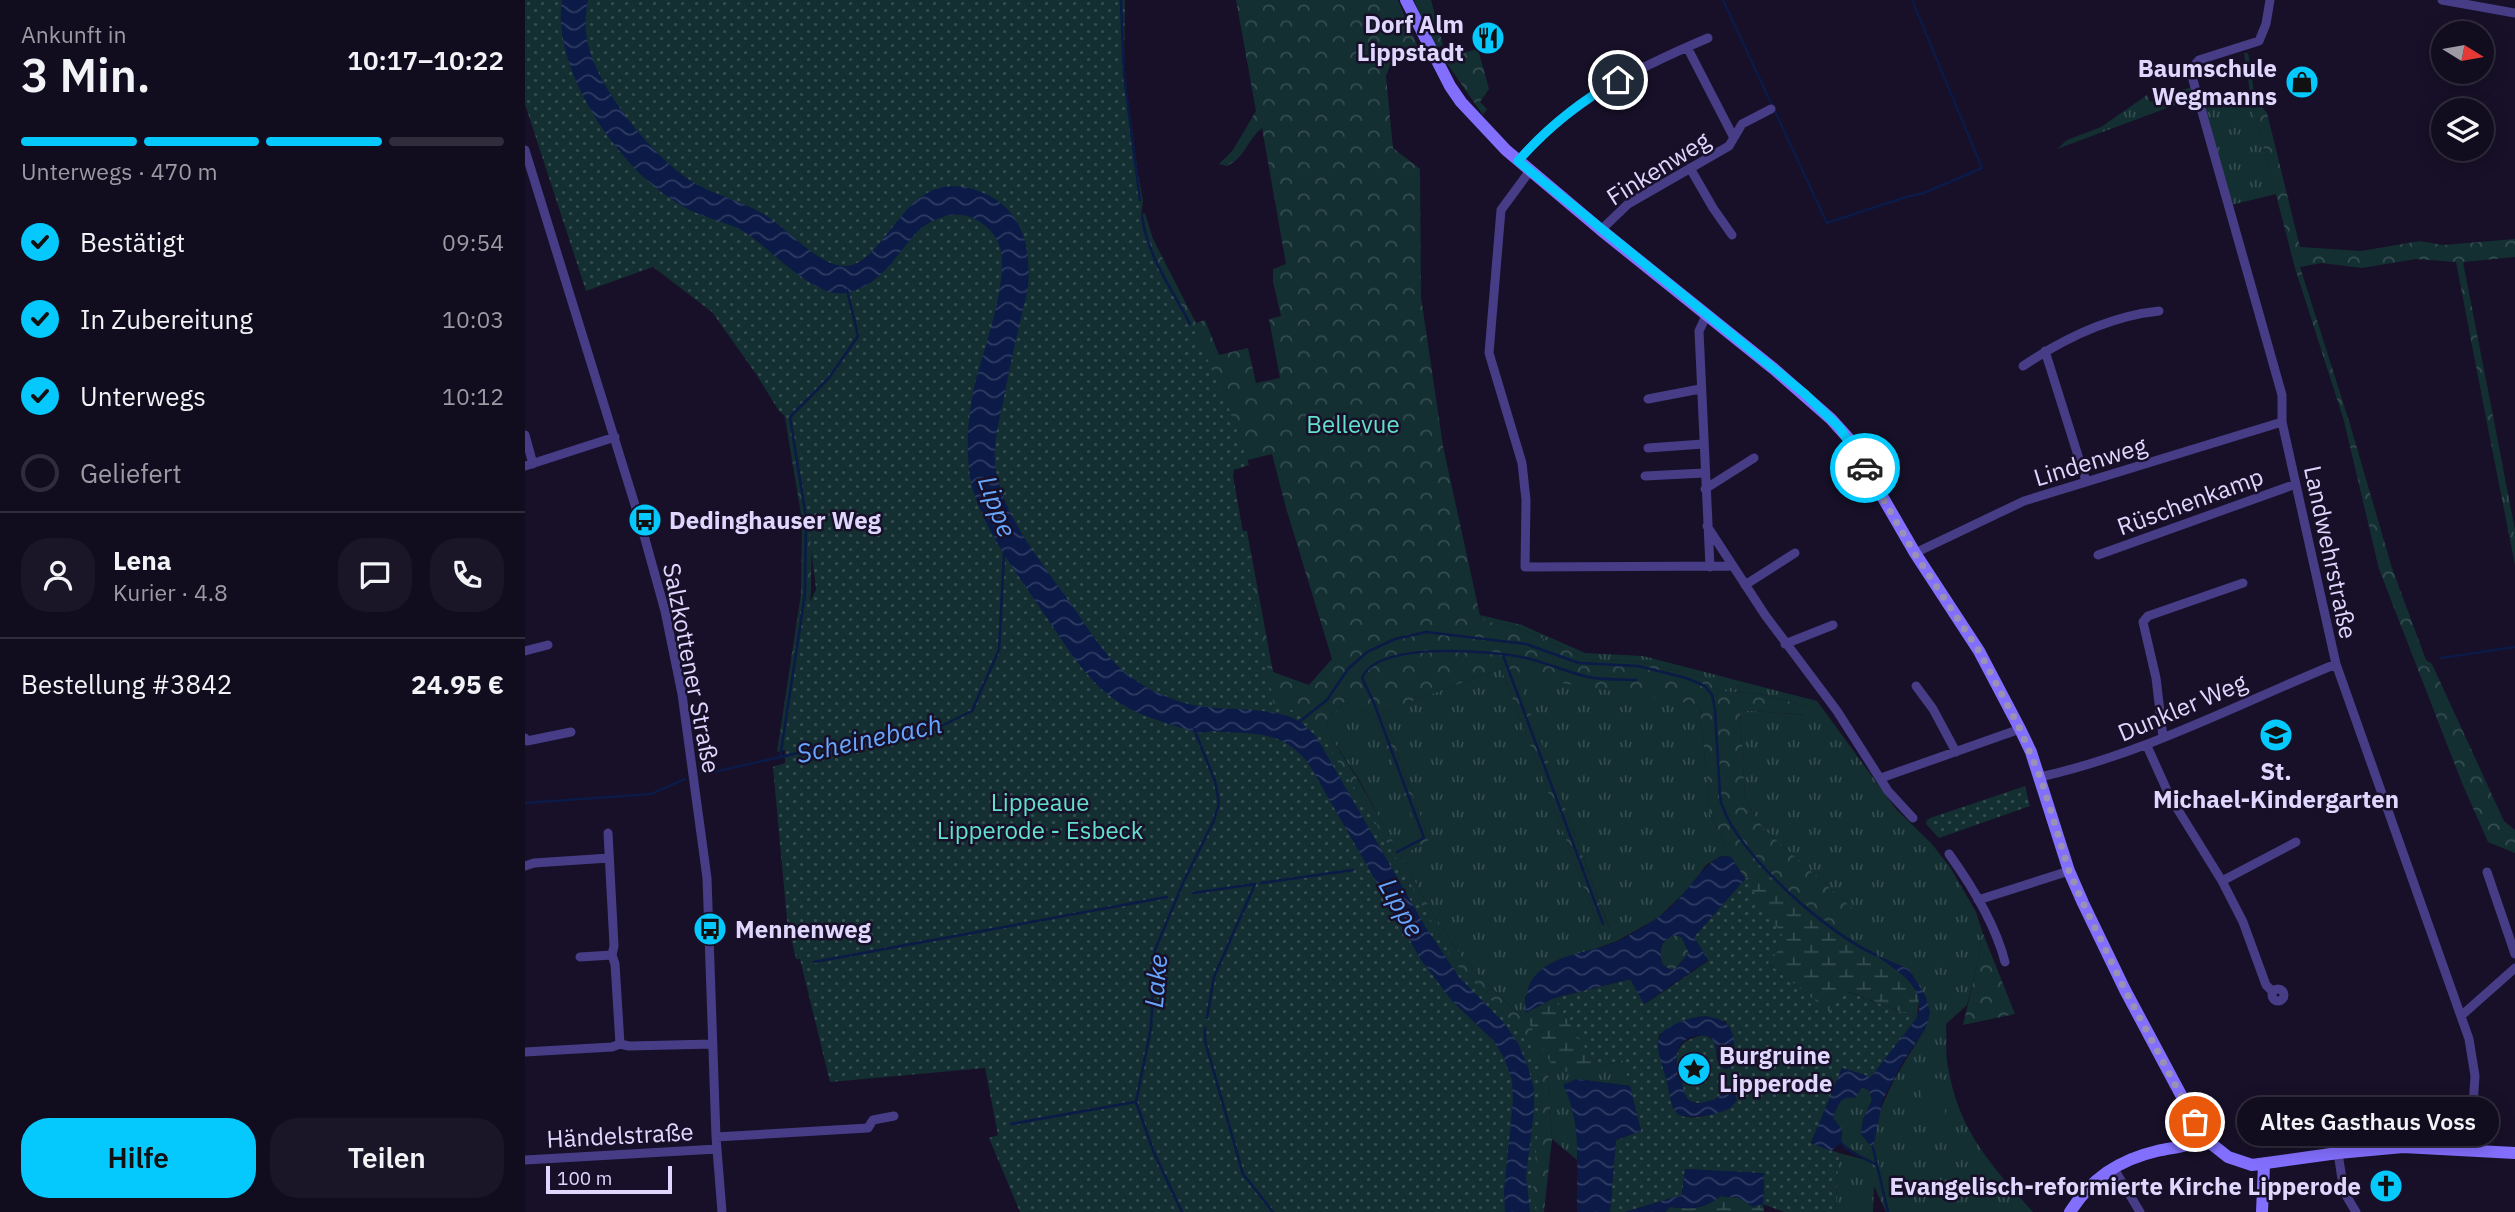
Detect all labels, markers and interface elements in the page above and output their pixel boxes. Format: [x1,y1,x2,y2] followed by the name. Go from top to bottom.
[1357,8,1464,68] place label: Dorf Alm Lippstadt
[21,19,127,49] text: Ankunft in
[1469,19,1507,57] restaurant icon: Dorf Alm Lippstadt
[2431,21,2494,84] north arrow
[2431,21,2494,161] map controls
[347,43,504,77] text: 10:17–10:22
[21,45,151,105] text: 3 Min.
[1588,50,1648,110] pin
[2138,52,2277,112] place label: Baumschule Wegmanns
[1599,61,1637,99] icon: home
[2283,63,2321,101] shop icon: Baumschule Wegmanns
[2431,98,2494,161] button: layers
[1600,123,1716,212] street label: Finkenweg
[21,156,218,186] text: Unterwegs · 470 m
[21,223,59,261] icon: check
[80,225,185,259] text: Bestätigt
[442,227,504,257] text: 09:54
[21,300,59,338] icon: check
[80,302,253,336] text: In Zubereitung
[442,304,504,334] text: 10:03
[21,377,59,415] icon: check
[80,379,206,413] text: Unterwegs
[442,381,504,411] text: 10:12
[1306,408,1400,440] park label: Bellevue
[2030,429,2151,493] street label: Lindenweg
[1830,433,1900,503] courier
[1846,449,1884,487] icon: car
[80,456,182,490] text: Geliefert
[2112,460,2268,542] street label: Rüschenkamp
[2297,462,2365,642] street label: Landwehrstraße
[971,471,1025,541] water label: Lippe
[626,501,664,539] bus stop icon: Dedinghauser Weg
[669,504,882,536] place label: Dedinghauser Weg
[21,538,95,612] button: person
[338,538,412,612] button: chat
[430,538,504,612] button: phone
[113,543,171,577] text: Lena
[656,560,728,776] street label: Salzkottener Straße
[113,577,228,607] text: Kurier · 4.8
[2113,665,2252,749] street label: Dunkler Weg
[21,667,232,701] text: Bestellung #3842
[411,667,504,701] text: 24.95 €
[793,706,945,770] water label: Scheinebach
[2257,716,2295,754] school or university icon: St. Michael-Kindergarten
[2153,755,2399,815] place label: St. Michael-Kindergarten
[937,786,1144,846] park label: Lippeaue Lipperode - Esbeck
[1372,871,1432,943] water label: Lippe
[691,910,729,948] bus stop icon: Mennenweg
[735,913,872,945] place label: Mennenweg
[1136,953,1174,1009] water label: Lake
[1719,1039,1832,1099] place label: Burgruine Lipperode
[1675,1050,1713,1088] place icon: Burgruine Lipperode
[2165,1092,2225,1152] pin
[2237,1098,2499,1146] callout: Altes Gasthaus Voss
[2176,1103,2214,1141] icon: bag
[2260,1106,2476,1136] text: Altes Gasthaus Voss
[546,1115,694,1155] street label: Händelstraße
[21,1118,256,1198] button: Hilfe
[270,1118,504,1198] button: Teilen
[546,1163,672,1195] scale bar
[557,1166,612,1190] text: 100 m
[2367,1167,2405,1205] church icon: Evangelisch-reformierte Kirche Lipperode
[1889,1170,2361,1202] place label: Evangelisch-reformierte Kirche Lipperode

